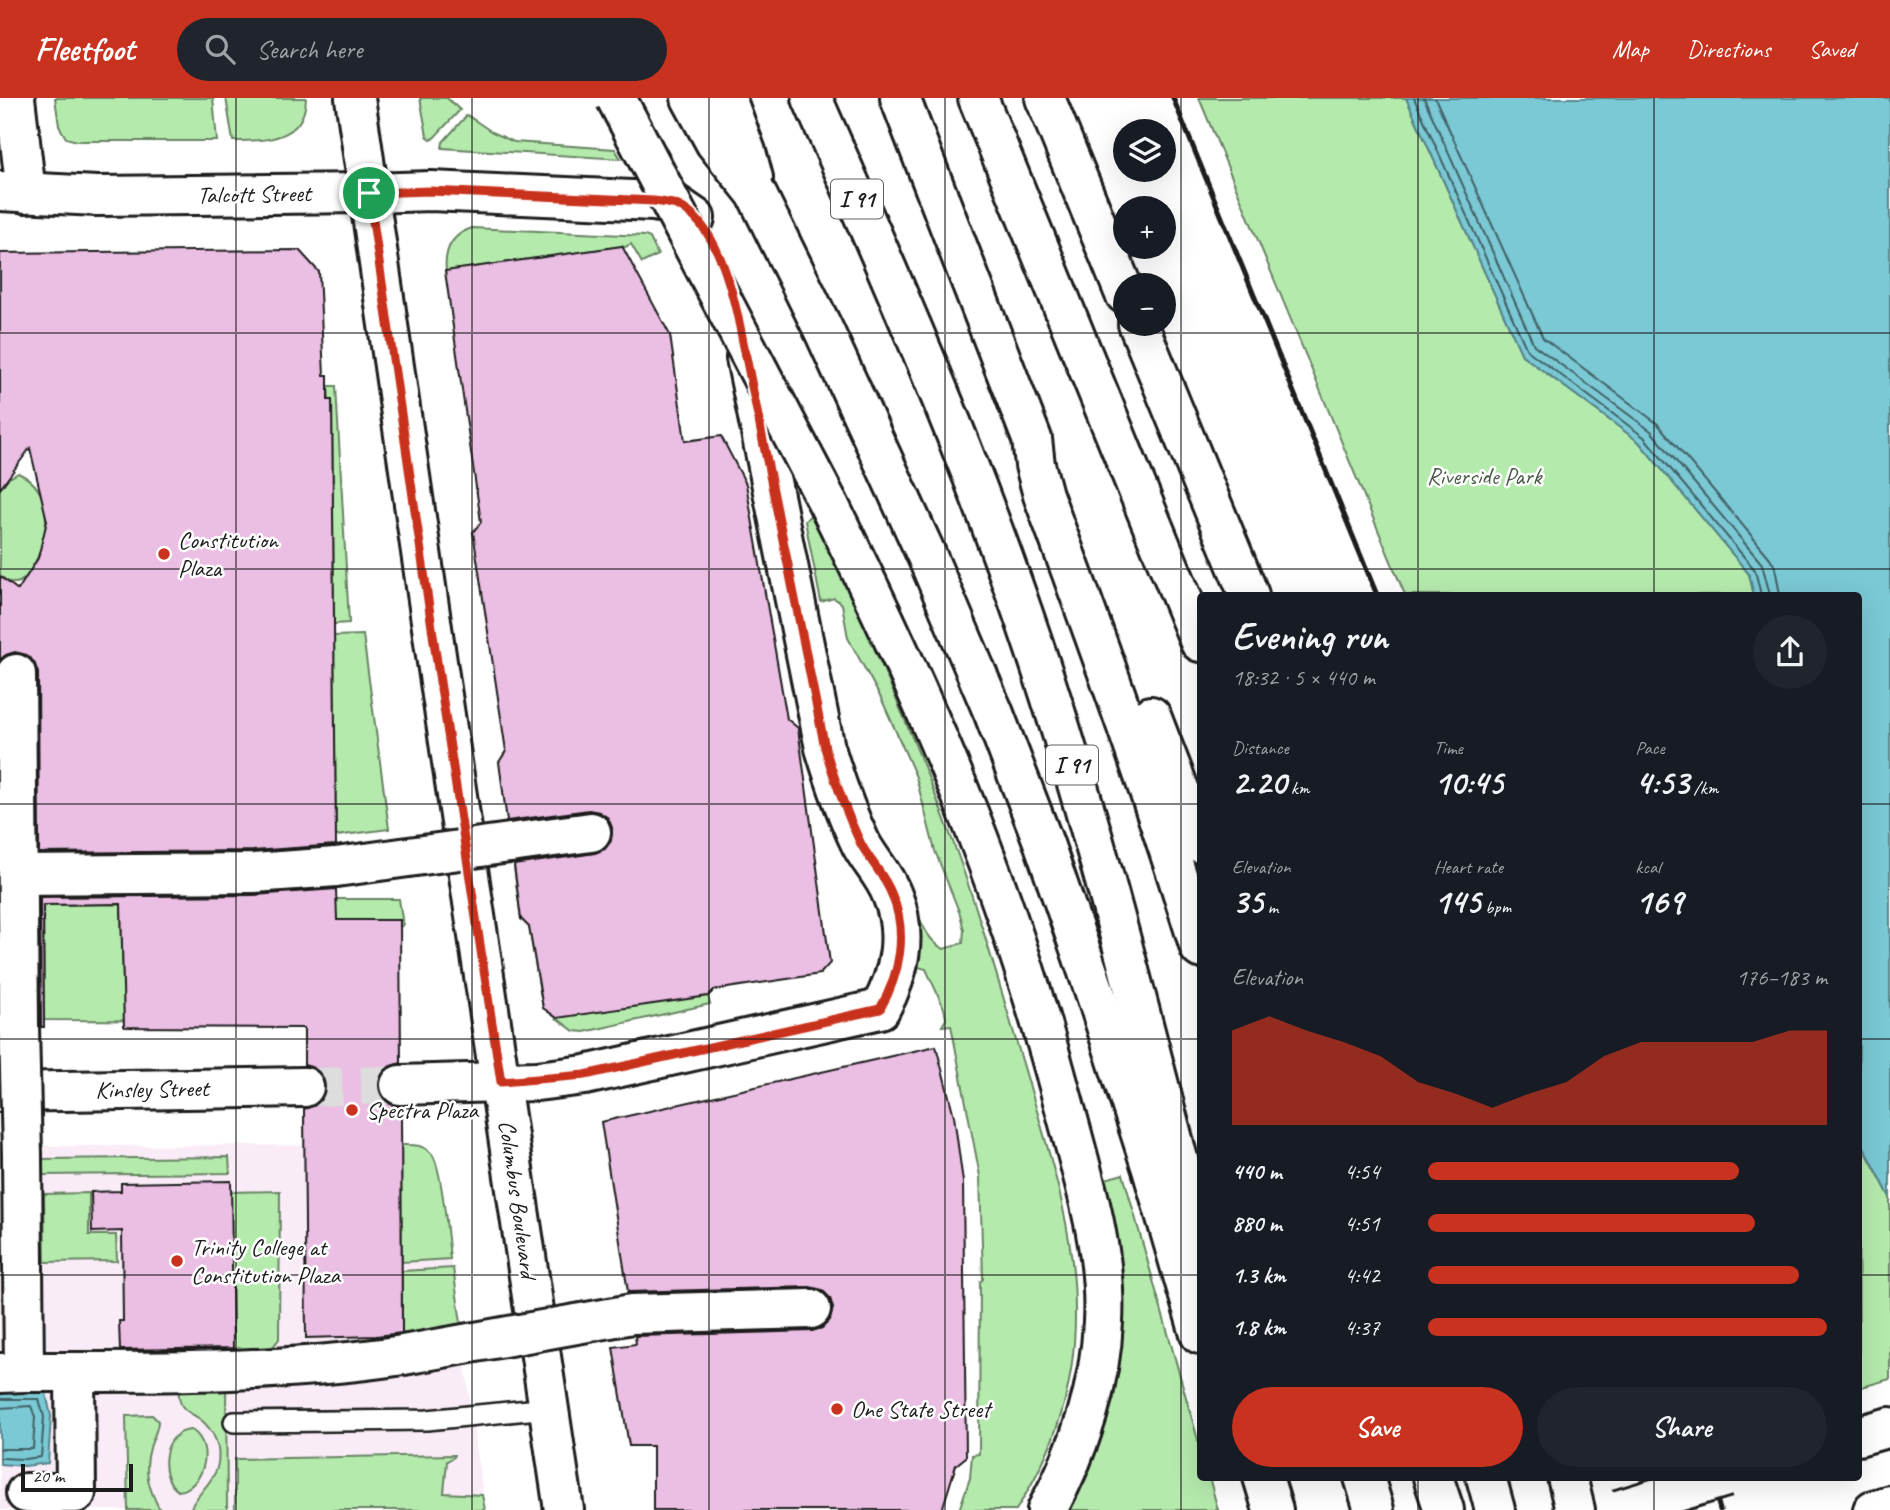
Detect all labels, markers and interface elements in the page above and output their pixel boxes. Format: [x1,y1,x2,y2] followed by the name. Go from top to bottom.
[177,18,667,81] search box
[35,28,135,70] text: Fleetfoot
[201,30,239,68] icon: search
[257,33,363,66] text: Search here
[1612,34,1649,64] text: Map
[1687,34,1770,64] text: Directions
[1808,34,1855,64] text: Saved
[1113,119,1176,336] map controls
[1113,119,1176,182] button: layers
[339,163,399,223] pin
[350,174,388,212] icon: arrive
[197,178,313,210] street label: Talcott Street
[831,180,883,218] road number: I 91
[1113,196,1176,259] button: +
[1113,273,1176,336] button: −
[1427,461,1544,491] park label: Riverside Park
[178,525,279,583] place label: Constitution Plaza
[156,546,172,562] marker: Constitution Plaza
[1232,613,1388,660] text: Evening run
[1753,615,1827,689] button: share
[1232,663,1375,692] text: 18:32 · 5 × 440 m
[1232,736,1289,760] text: Distance
[1434,736,1463,760] text: Time
[1635,736,1665,760] text: Pace
[1046,746,1098,785] road number: I 91
[1232,760,1286,805] text: 2.20
[1434,760,1503,805] text: 10:45
[1635,760,1689,805] text: 4:53
[1286,776,1309,800] text: km
[1689,776,1718,800] text: /km
[1232,855,1290,879] text: Elevation
[1434,855,1503,879] text: Heart rate
[1635,855,1660,879] text: kcal
[1232,879,1263,924] text: 35
[1434,879,1480,924] text: 145
[1635,879,1683,924] text: 169
[1263,895,1278,919] text: m
[1480,895,1511,919] text: bpm
[1232,963,1303,992] text: Elevation
[1736,963,1827,992] text: 176–183 m
[95,1073,211,1105] street label: Kinsley Street
[366,1095,480,1125] place label: Spectra Plaza
[344,1102,360,1118] marker: Spectra Plaza
[492,1118,544,1283] street label: Columbus Boulevard
[1232,1157,1282,1186] text: 440 m
[1344,1157,1380,1186] text: 4:54
[1232,1209,1282,1238] text: 880 m
[1344,1209,1380,1238] text: 4:51
[191,1232,341,1290] place label: Trinity College at Constitution Plaza
[169,1253,185,1269] marker: Trinity College at Constitution Plaza
[1232,1261,1286,1290] text: 1.3 km
[1344,1261,1380,1290] text: 4:42
[1232,1313,1286,1342] text: 1.8 km
[1344,1313,1380,1342] text: 4:37
[1232,1387,1523,1467] button: Save
[1537,1387,1827,1467] button: Share
[851,1394,993,1424] place label: One State Street
[829,1401,845,1417] marker: One State Street
[21,1461,133,1493] scale bar
[32,1464,64,1488] text: 20 m

